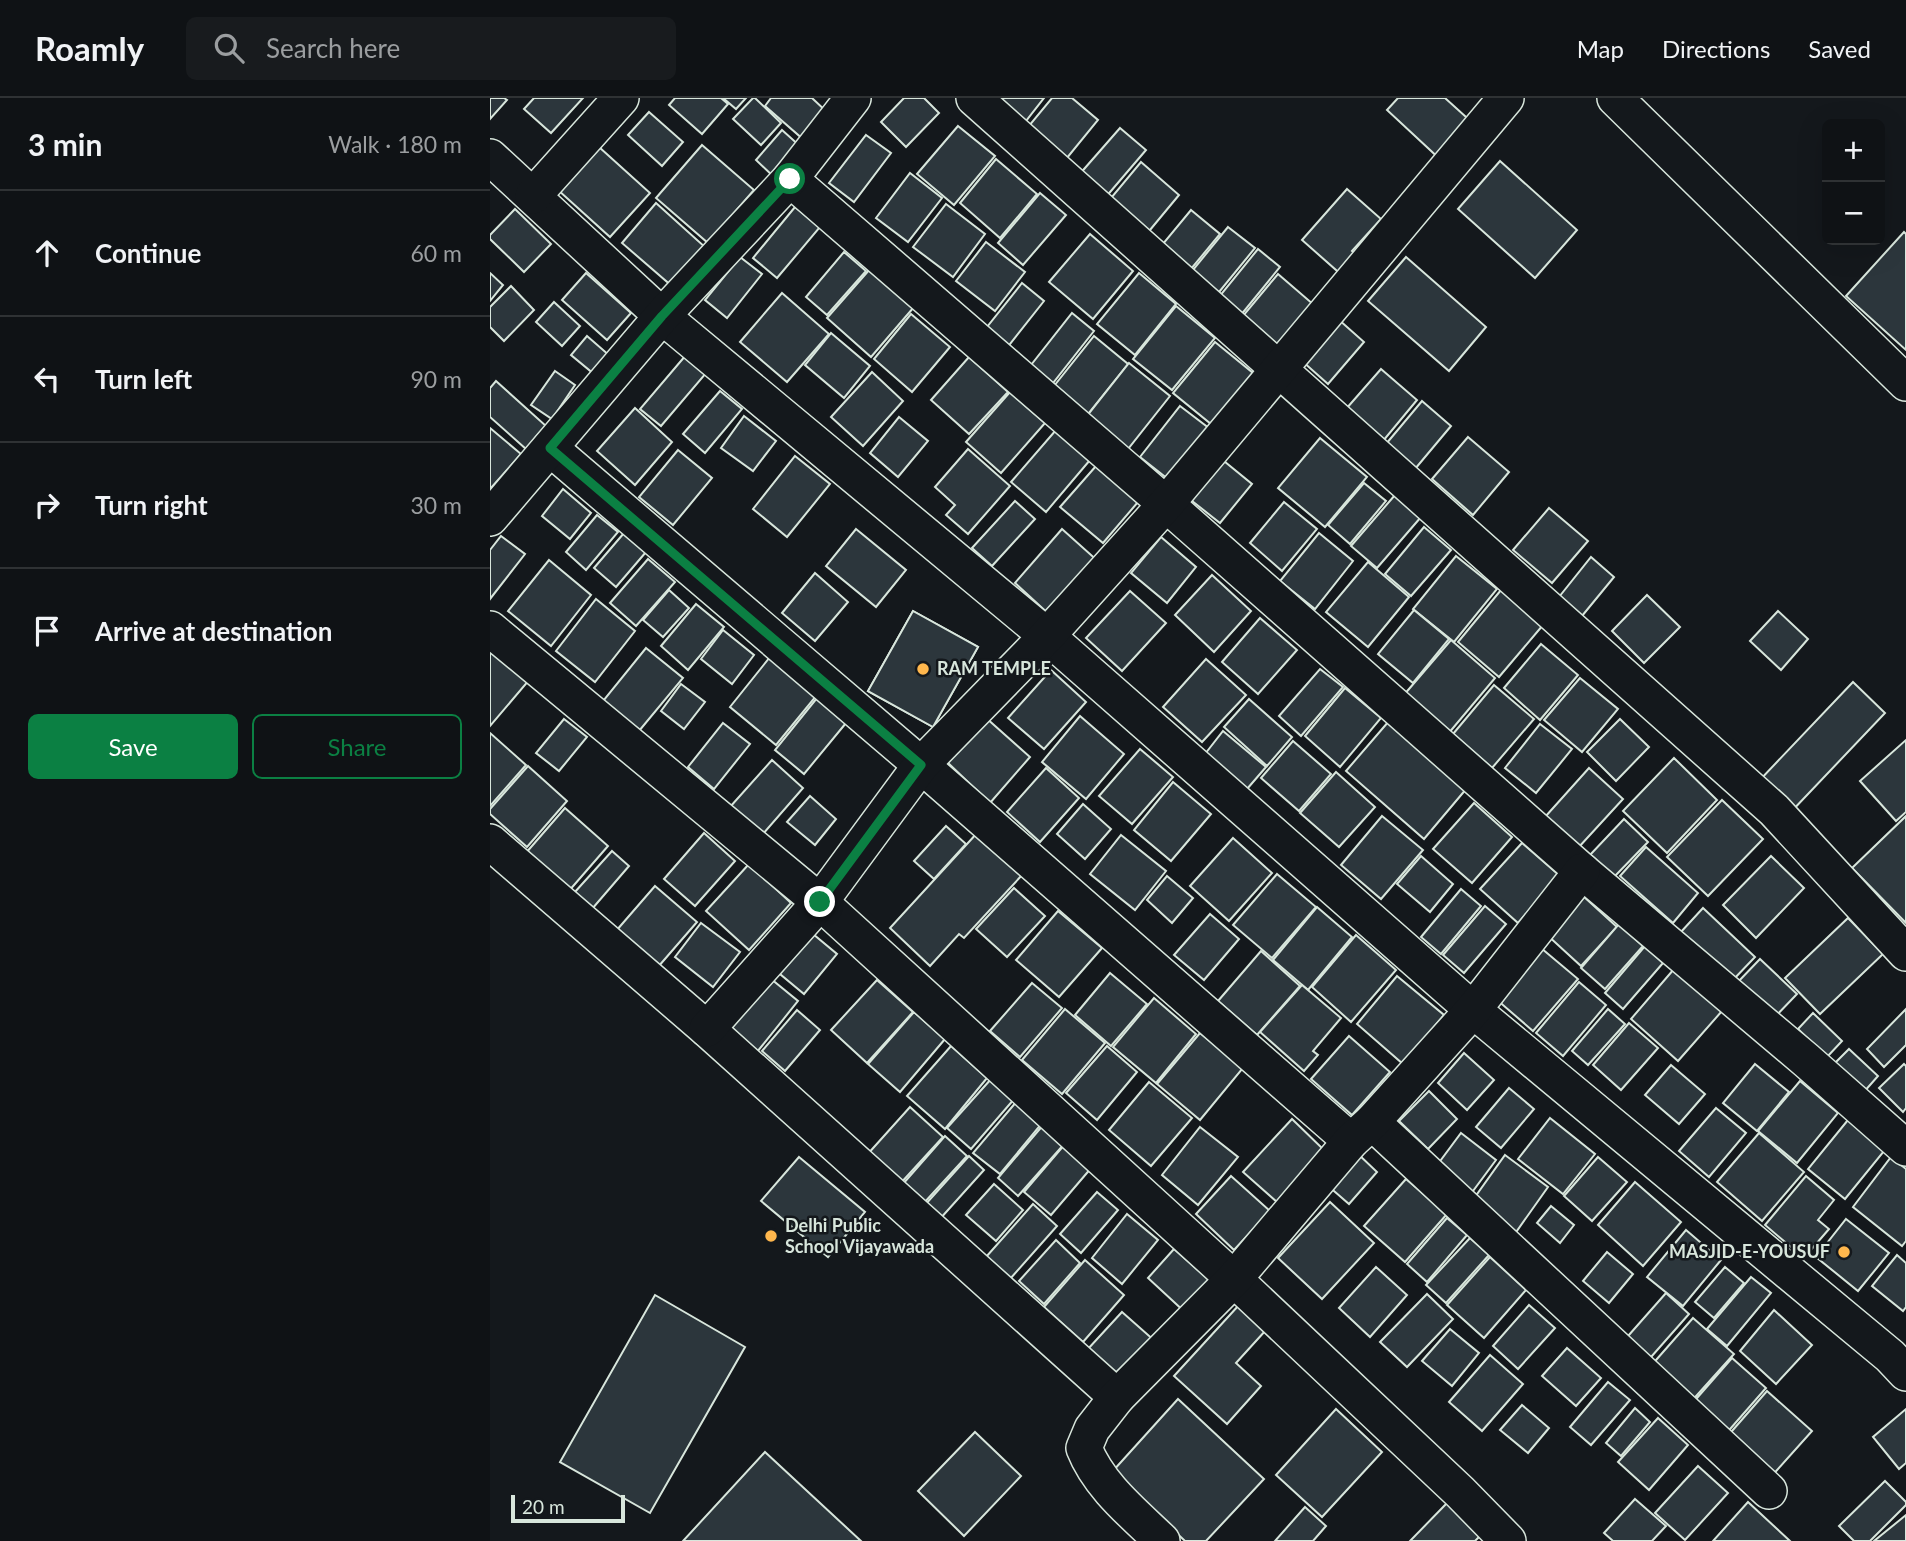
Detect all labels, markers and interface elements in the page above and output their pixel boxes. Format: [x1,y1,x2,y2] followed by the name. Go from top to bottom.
[186,17,676,80] search box
[35,28,144,68] text: Roamly
[210,29,248,67] icon: search
[266,32,400,64] text: Search here
[1577,34,1624,63] text: Map
[1662,34,1770,63] text: Directions
[1808,34,1871,63] text: Saved
[1822,119,1885,245] map controls
[1822,119,1885,182] button: +
[28,126,102,162] text: 3 min
[328,130,462,158] text: Walk · 180 m
[774,163,805,194] route start
[1822,182,1885,245] button: −
[28,234,66,272] icon: ahead
[95,237,201,269] text: Continue
[411,239,462,267] text: 60 m
[28,360,66,398] icon: left
[95,363,192,395] text: Turn left
[411,365,462,393] text: 90 m
[28,486,66,524] icon: right
[95,489,208,521] text: Turn right
[411,491,462,519] text: 30 m
[28,612,66,650] icon: arrive
[95,615,332,647] text: Arrive at destination
[937,657,1051,679] place label: RAM TEMPLE
[915,661,931,677] marker: RAM TEMPLE
[28,714,238,779] button: Save
[252,714,462,779] button: Share
[804,886,835,917] route end
[785,1214,934,1257] place label: Delhi Public School Vijayawada
[763,1228,779,1244] marker: Delhi Public School Vijayawada
[1669,1240,1830,1262] place label: MASJID-E-YOUSUF
[1836,1244,1852,1260] marker: MASJID-E-YOUSUF
[511,1492,625,1524] scale bar
[522,1495,565,1518] text: 20 m

